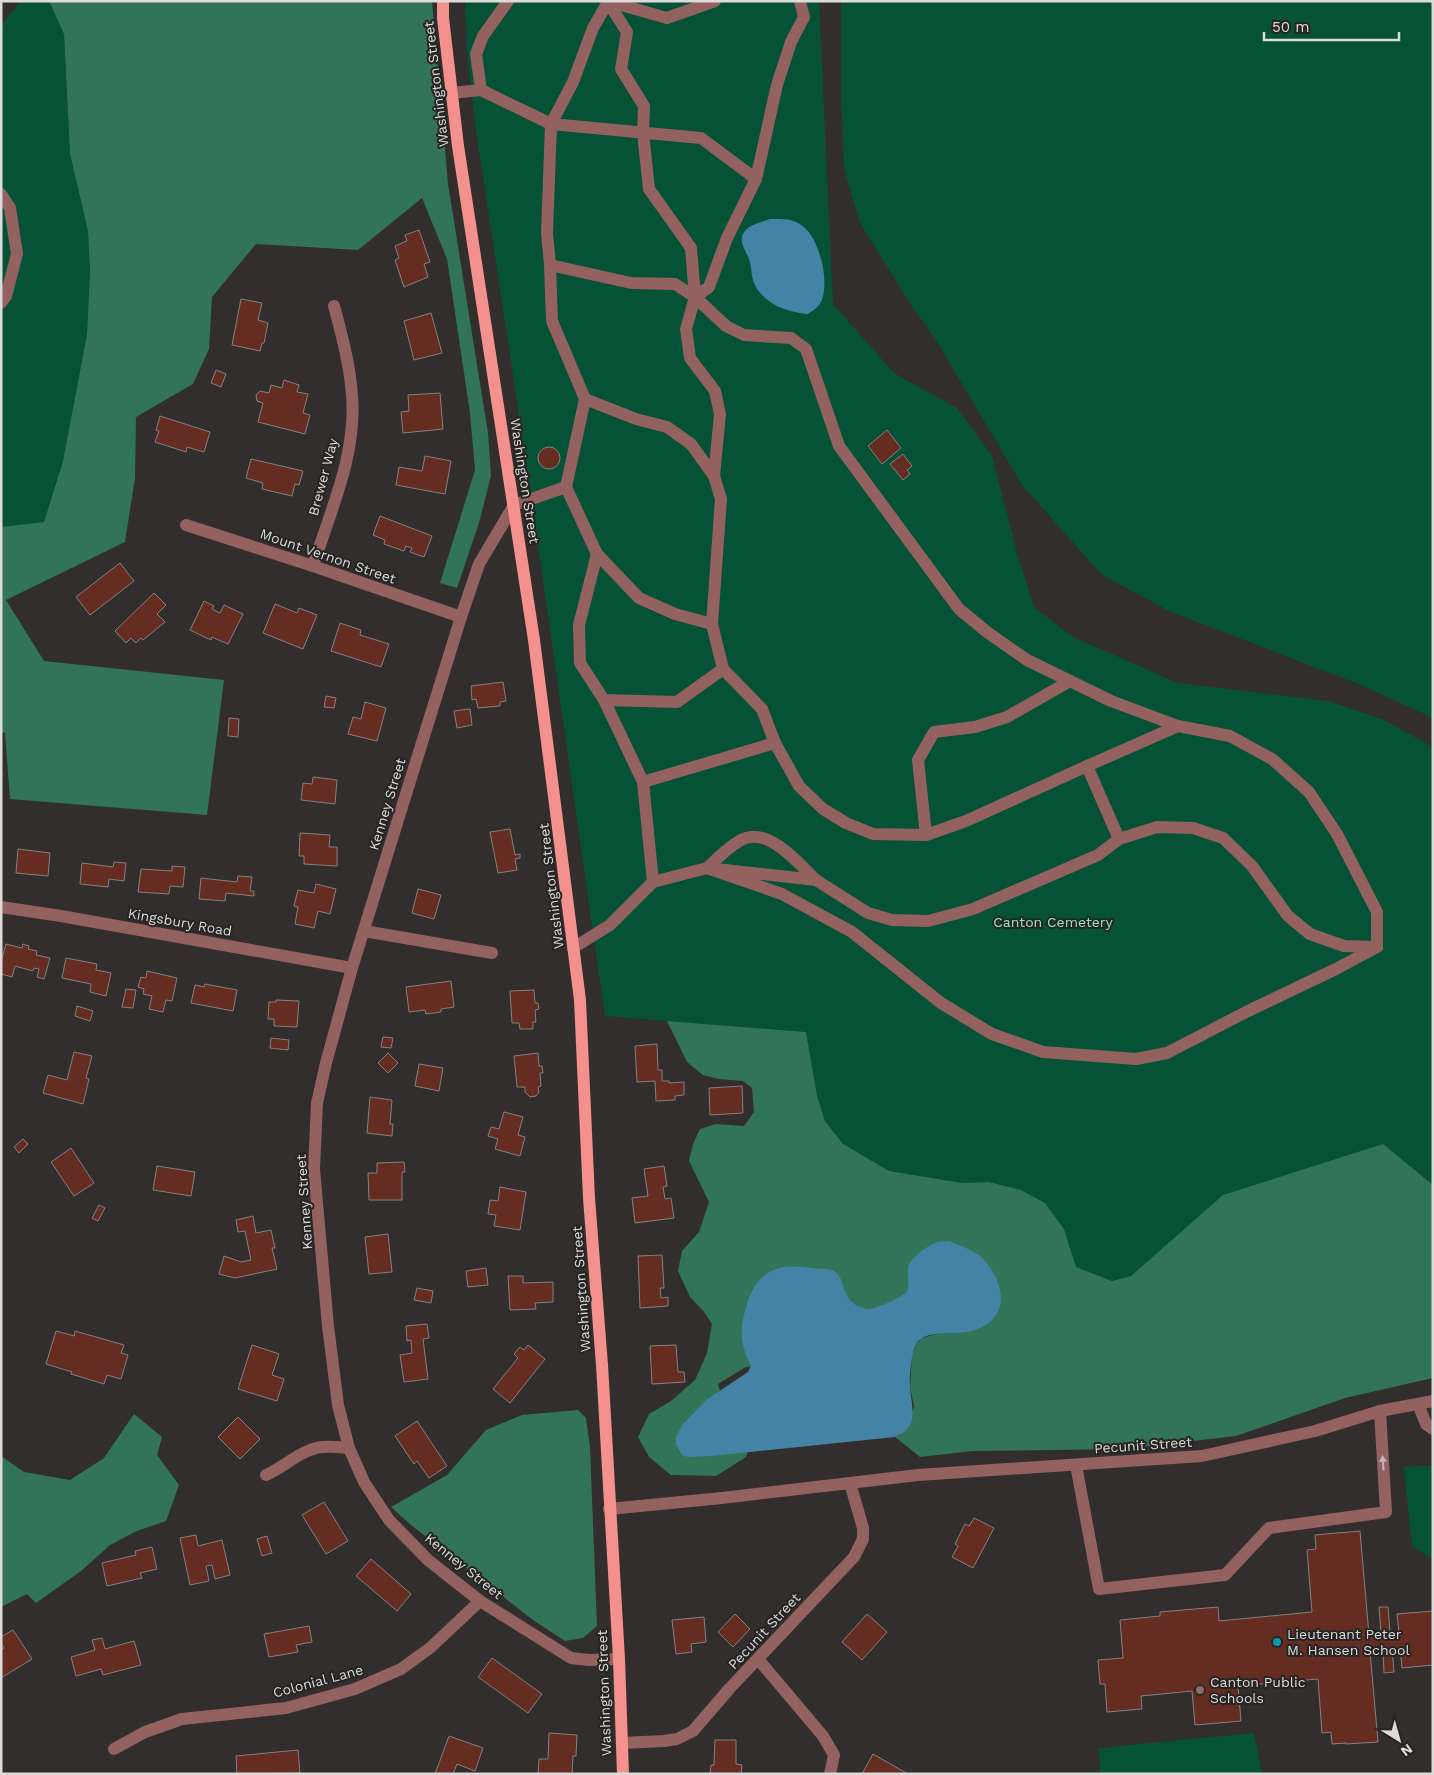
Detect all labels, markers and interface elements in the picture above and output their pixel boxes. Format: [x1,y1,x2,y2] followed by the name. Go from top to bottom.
[1264,10,1399,42] scale bar
[1272,18,1309,36] text: 50 m
[420,20,452,148] street label: Washington Street
[507,417,543,545] street label: Washington Street
[305,436,341,517] street label: Brewer Way
[258,525,398,587] street label: Mount Vernon Street
[365,756,409,852] street label: Kenney Street
[535,822,567,950] street label: Washington Street
[127,905,233,939] street label: Kingsbury Road
[993,914,1114,930] park label: Canton Cemetery
[293,1154,315,1250] street label: Kenney Street
[569,1225,593,1353] street label: Washington Street
[1093,1434,1193,1456] street label: Pecunit Street
[1379,1455,1387,1471] one-way arrow
[422,1530,506,1602] street label: Kenney Street
[725,1590,803,1672] street label: Pecunit Street
[1287,1626,1410,1658] place label: Lieutenant Peter M. Hansen School
[594,1629,614,1757] street label: Washington Street
[1271,1636,1283,1648] marker: Lieutenant Peter M. Hansen School
[271,1661,365,1701] street label: Colonial Lane
[1210,1674,1306,1706] place label: Canton Public Schools
[1194,1684,1206,1696] marker: Canton Public Schools
[1374,1715,1424,1765] north arrow
[1398,1741,1416,1760] text: N

